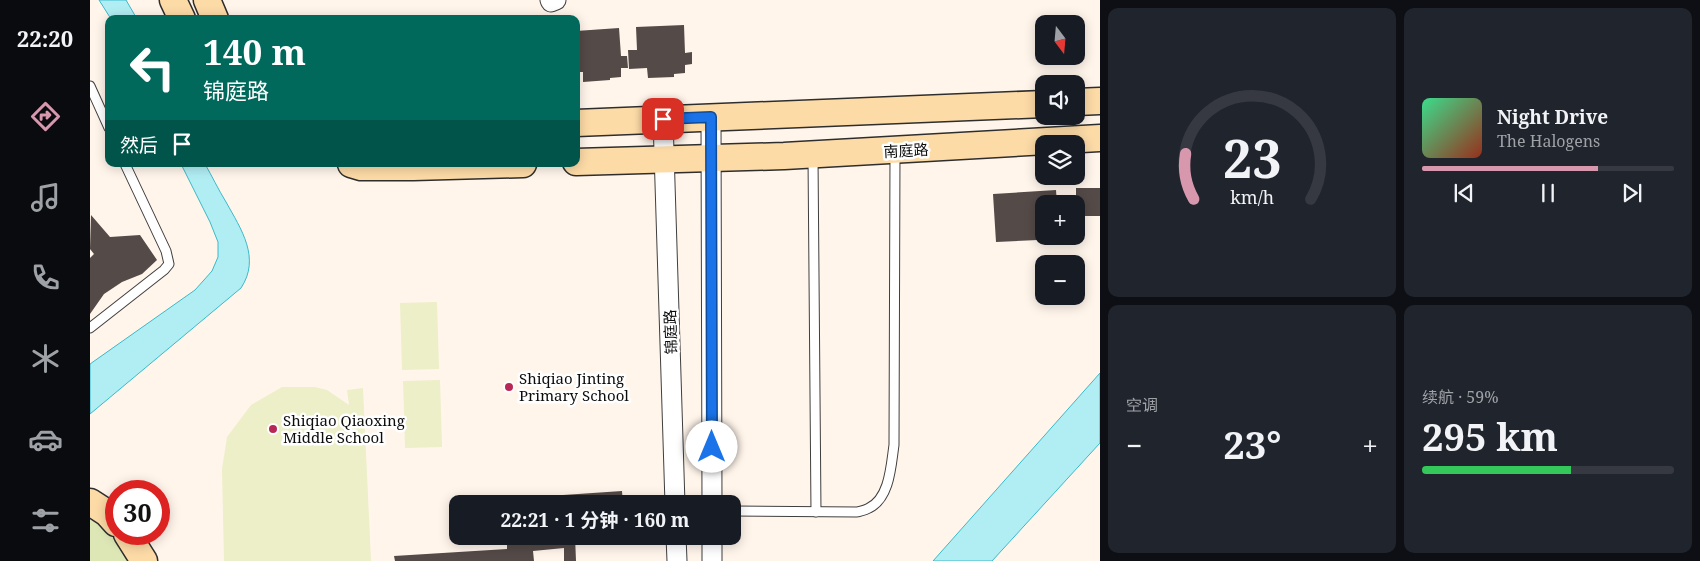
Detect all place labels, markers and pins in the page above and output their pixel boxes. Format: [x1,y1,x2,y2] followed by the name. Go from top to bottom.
[642,98,684,140] pin
[519,368,629,405] place label: Shiqiao Jinting Primary School
[503,381,515,393] marker: Shiqiao Jinting Primary School
[283,410,405,447] place label: Shiqiao Qiaoxing Middle School
[267,423,279,435] marker: Shiqiao Qiaoxing Middle School

